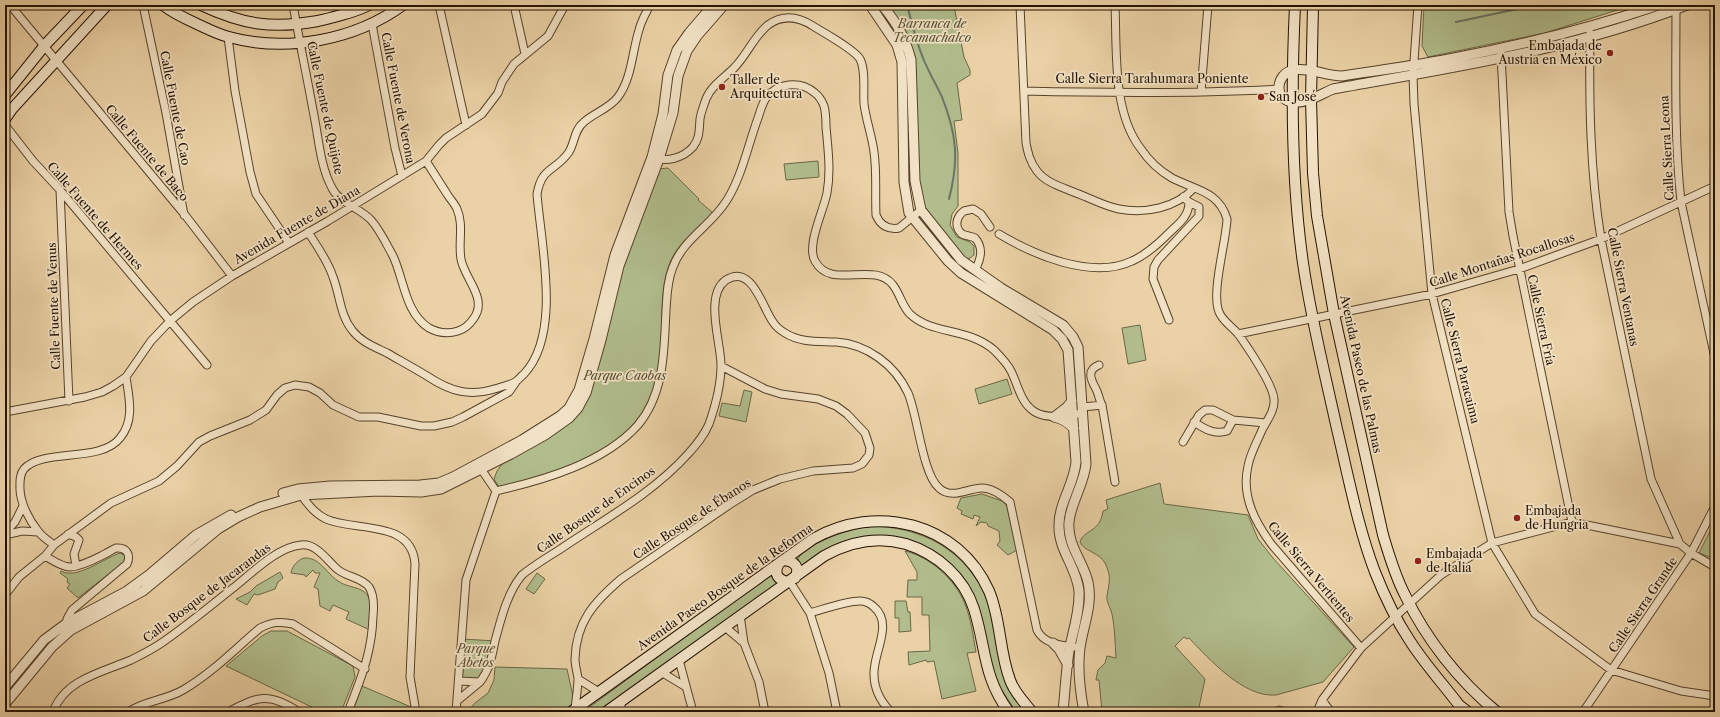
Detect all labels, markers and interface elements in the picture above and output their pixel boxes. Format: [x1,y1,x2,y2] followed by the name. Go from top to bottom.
[893,16,972,45] park label: Barranca de Tecamachalco
[378,31,419,165] street label: Calle Fuente de Verona
[1498,38,1602,67] place label: Embajada de Austria en México
[304,40,347,176] street label: Calle Fuente de Quijote
[1605,48,1615,58] marker: Embajada de Austria en México
[157,49,194,166] street label: Calle Fuente de Cao
[1056,71,1249,86] street label: Calle Sierra Tarahumara Poniente
[729,72,803,101] place label: Taller de Arquitectura
[717,82,727,92] marker: Taller de Arquitectura
[1269,89,1317,104] place label: San José
[1256,92,1266,102] marker: San José
[1656,94,1677,201] street label: Calle Sierra Leona
[102,101,192,204] street label: Calle Fuente de Baco
[44,159,146,273] street label: Calle Fuente de Hermes
[230,182,363,267] street label: Avenida Fuente de Diana
[1605,226,1642,348] street label: Calle Sierra Ventanas
[1427,229,1576,290] street label: Calle Montañas Rocallosas
[44,242,63,370] street label: Calle Fuente de Venus
[1525,273,1559,367] street label: Calle Sierra Fría
[1337,292,1386,454] street label: Avenida Paseo de las Palmas
[1438,297,1484,426] street label: Calle Sierra Paracaima
[583,368,667,383] park label: Parque Caobas
[534,463,658,556] street label: Calle Bosque de Encinos
[630,474,753,562] street label: Calle Bosque de Ébanos
[1525,503,1589,532] place label: Embajada de Hungria
[1512,513,1522,523] marker: Embajada de Hungria
[1265,518,1358,625] street label: Calle Sierra Vertientes
[633,520,816,654] street label: Avenida Paseo Bosque de la Reforma
[140,540,274,646] street label: Calle Bosque de Jacarandas
[1426,546,1483,575] place label: Embajada de Italia
[1605,554,1680,655] street label: Calle Sierra Grande
[1413,556,1423,566] marker: Embajada de Italia
[456,641,496,670] park label: Parque Abetos

